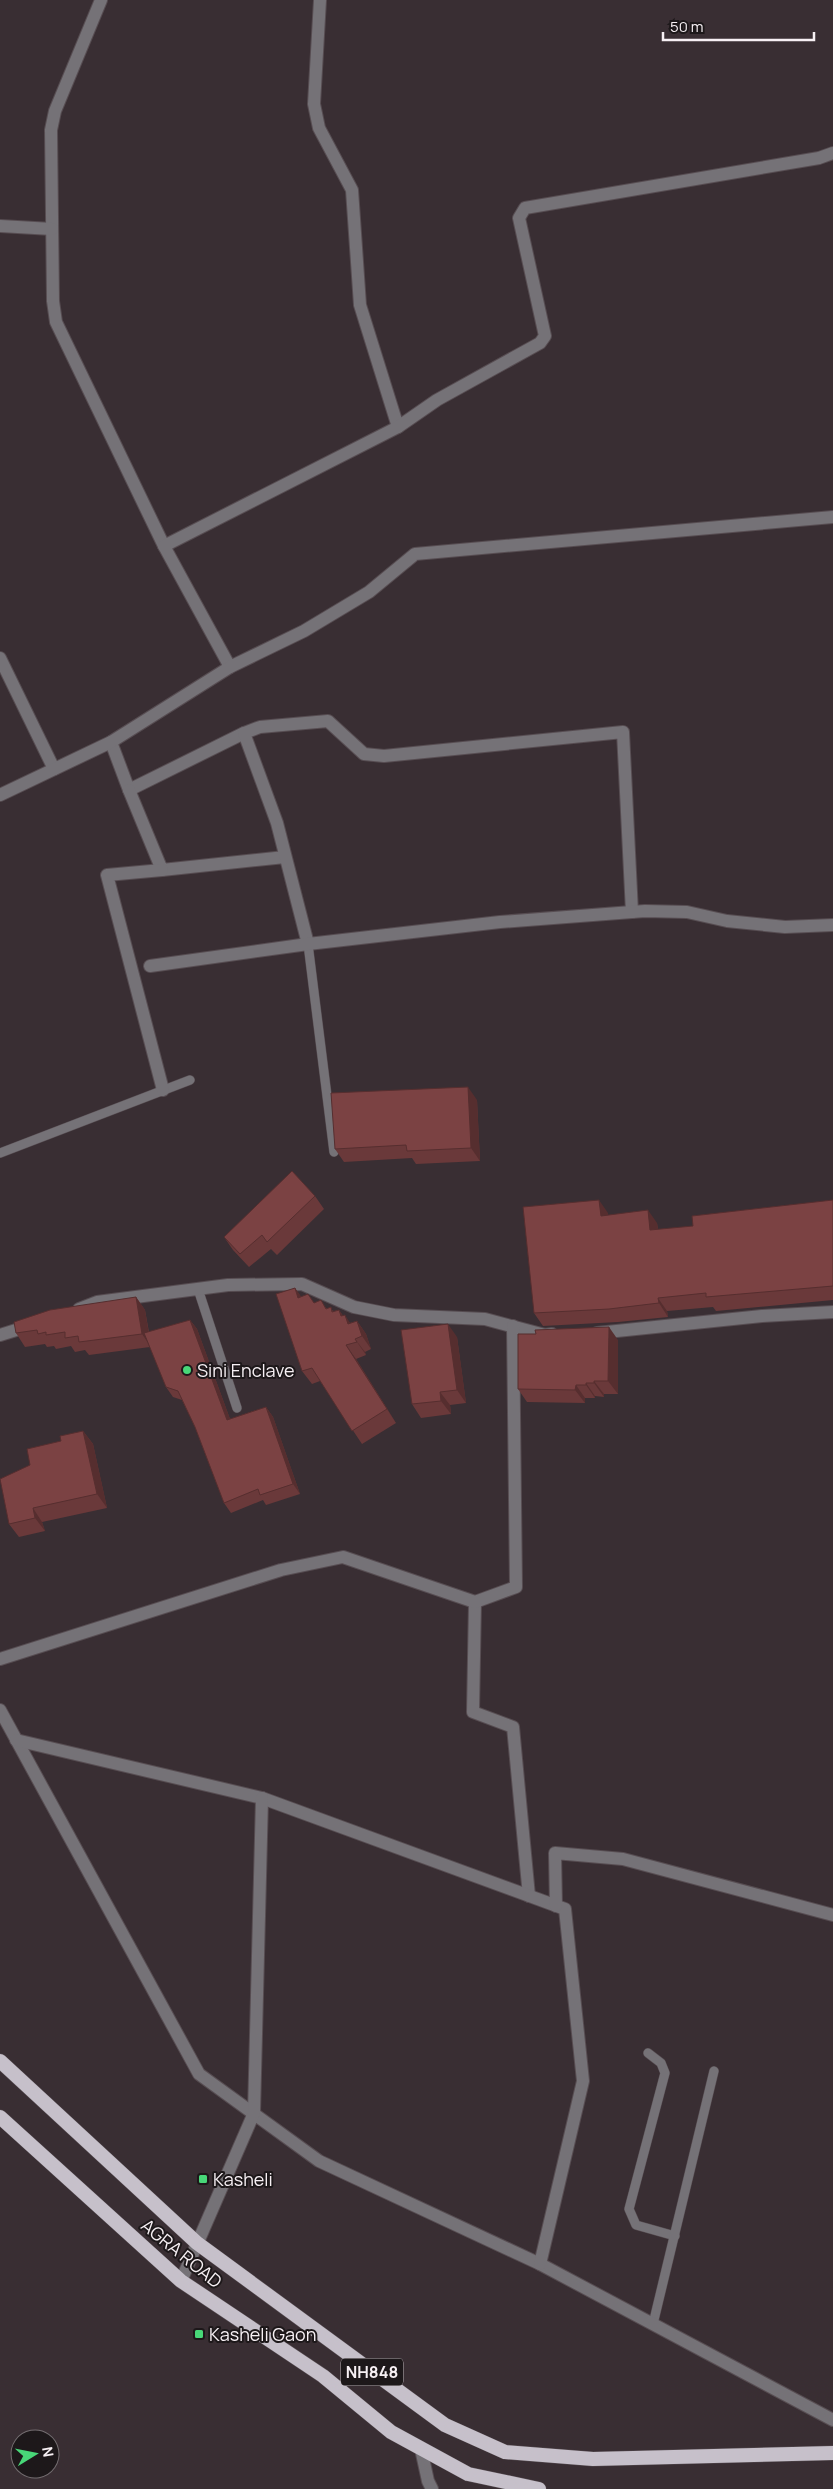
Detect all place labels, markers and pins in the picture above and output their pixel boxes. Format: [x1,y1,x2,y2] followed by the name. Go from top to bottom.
[197,1358,295,1382] place label: Sini Enclave
[181,1364,193,1376] marker: Sini Enclave
[213,2167,273,2191] place label: Kasheli
[197,2173,209,2185] marker: Kasheli
[209,2322,316,2346] place label: Kasheli Gaon
[193,2328,205,2340] marker: Kasheli Gaon

